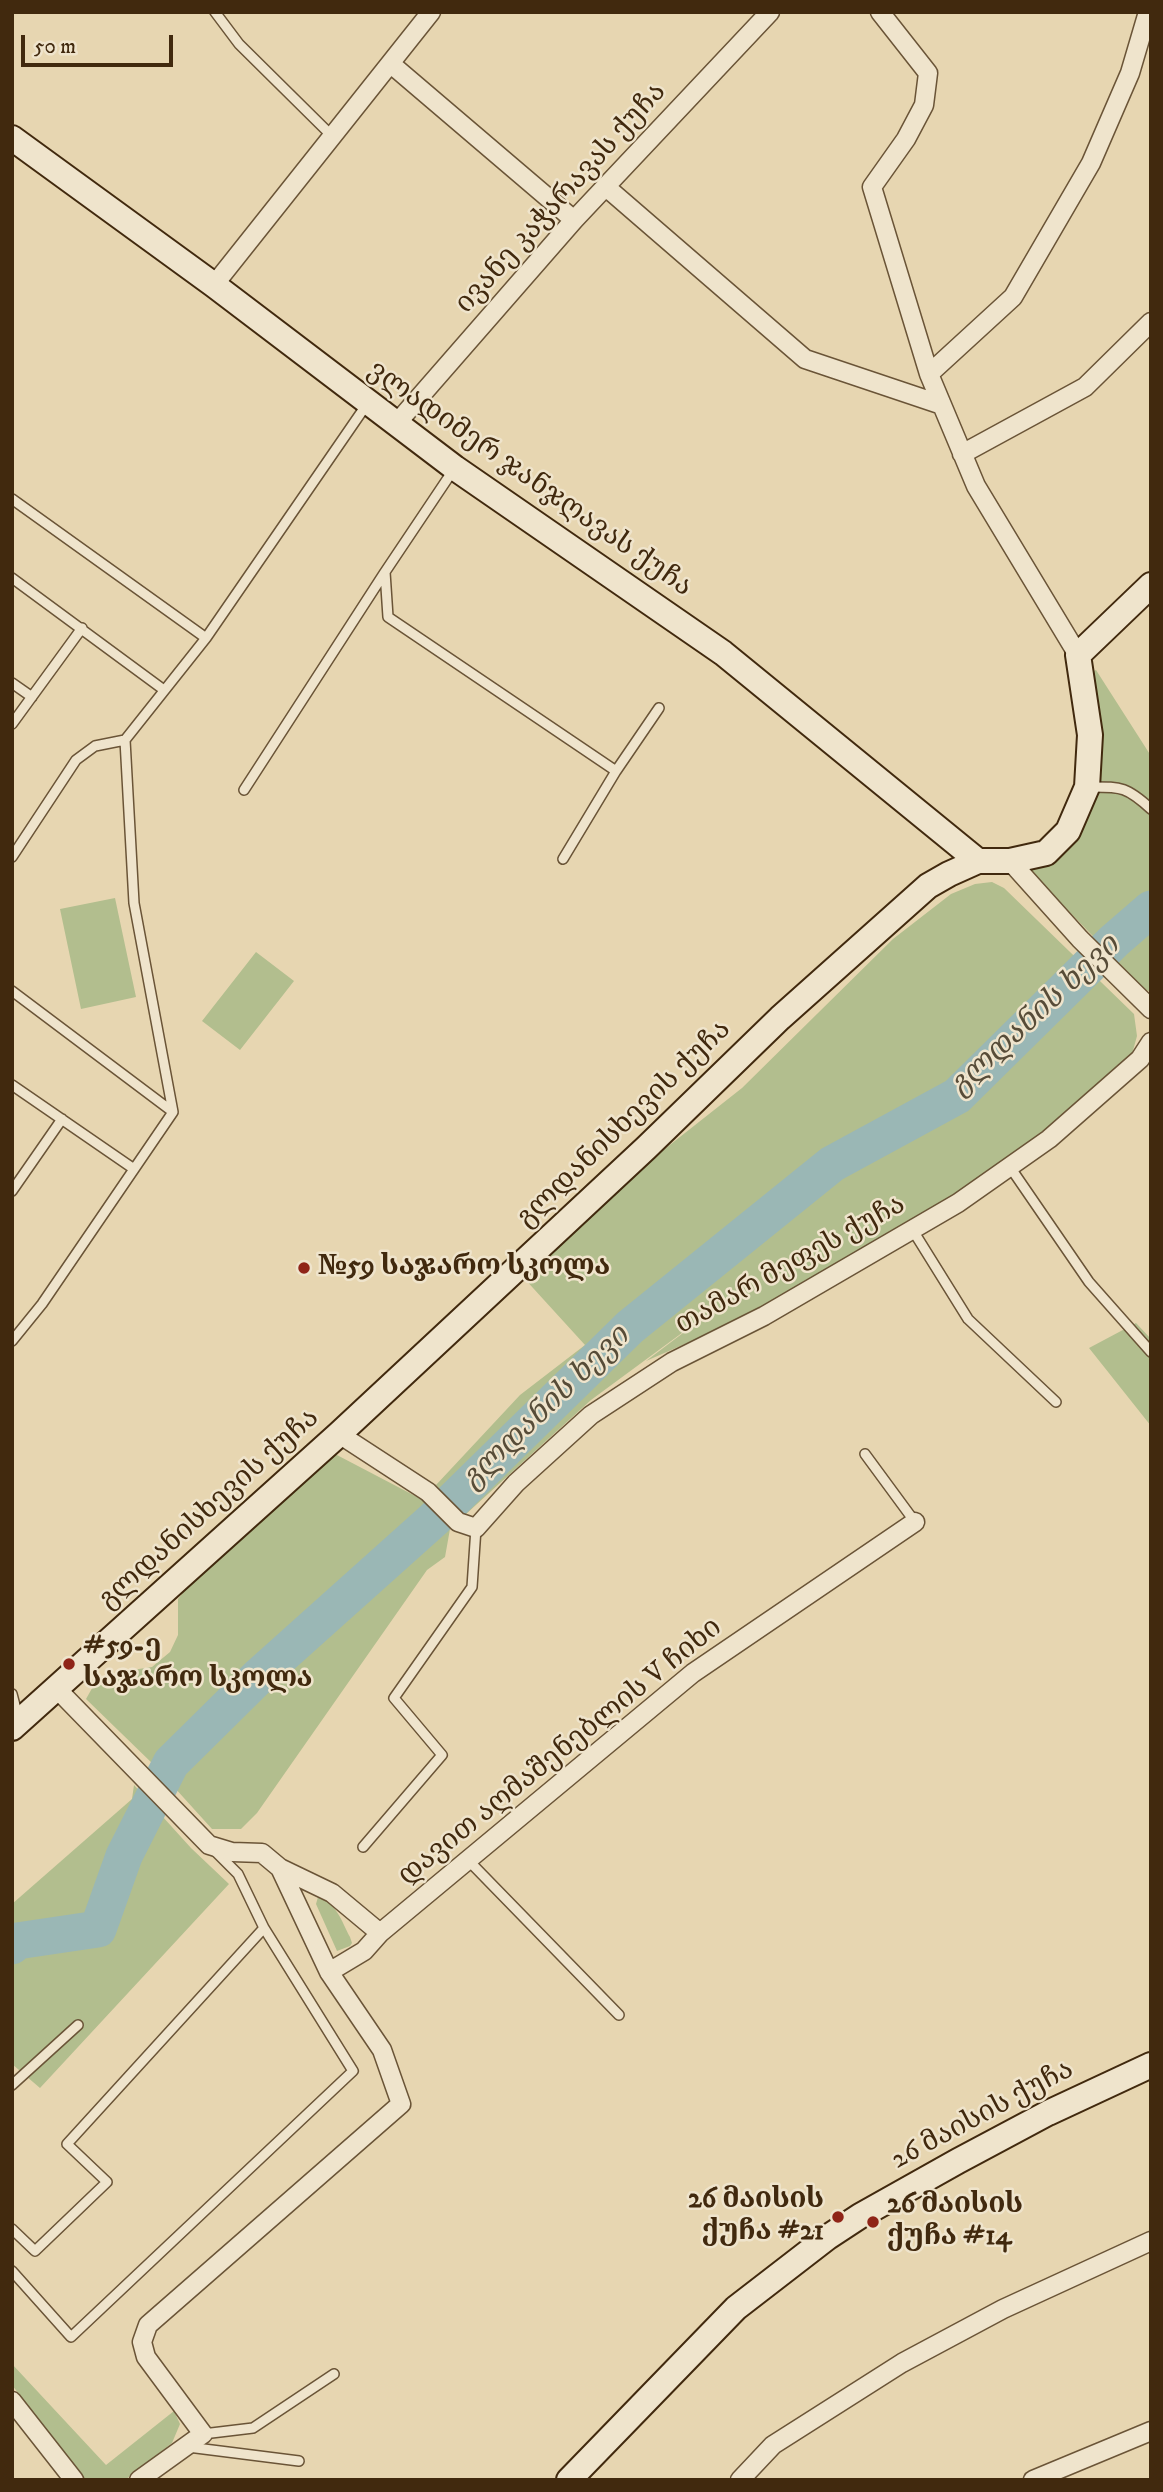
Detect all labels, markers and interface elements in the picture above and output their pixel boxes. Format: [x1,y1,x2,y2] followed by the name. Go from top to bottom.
[24,21,177,65] scale bar
[34,34,76,60] text: 50 m
[450,77,674,321] street label: ივანე კაჭარავას ქუჩა
[360,355,698,605] street label: ვლადიმერ ჯანჯღავას ქუჩა
[944,929,1128,1105] water label: გლდანის ხევი
[511,1014,739,1236] street label: გლდანისხევის ქუჩა
[670,1189,912,1343] street label: თამარ მეფეს ქუჩა
[318,1251,610,1285] place label: №59 საჯარო სკოლა
[296,1260,312,1276] marker: №59 საჯარო სკოლა
[456,1320,638,1498] water label: გლდანის ხევი
[93,1402,327,1618] street label: გლდანისხევის ქუჩა
[392,1612,730,1894] street label: დავით აღმაშენებლის V ჩიხი
[83,1631,313,1697] place label: #59-ე საჯარო სკოლა
[61,1656,77,1672] marker: #59-ე საჯარო სკოლა
[886,2054,1080,2178] street label: 26 მაისის ქუჩა
[688,2184,824,2250] place label: 26 მაისის ქუჩა #21
[887,2189,1023,2255] place label: 26 მაისის ქუჩა #14
[830,2209,846,2225] marker: 26 მაისის ქუჩა #21
[865,2214,881,2230] marker: 26 მაისის ქუჩა #14

